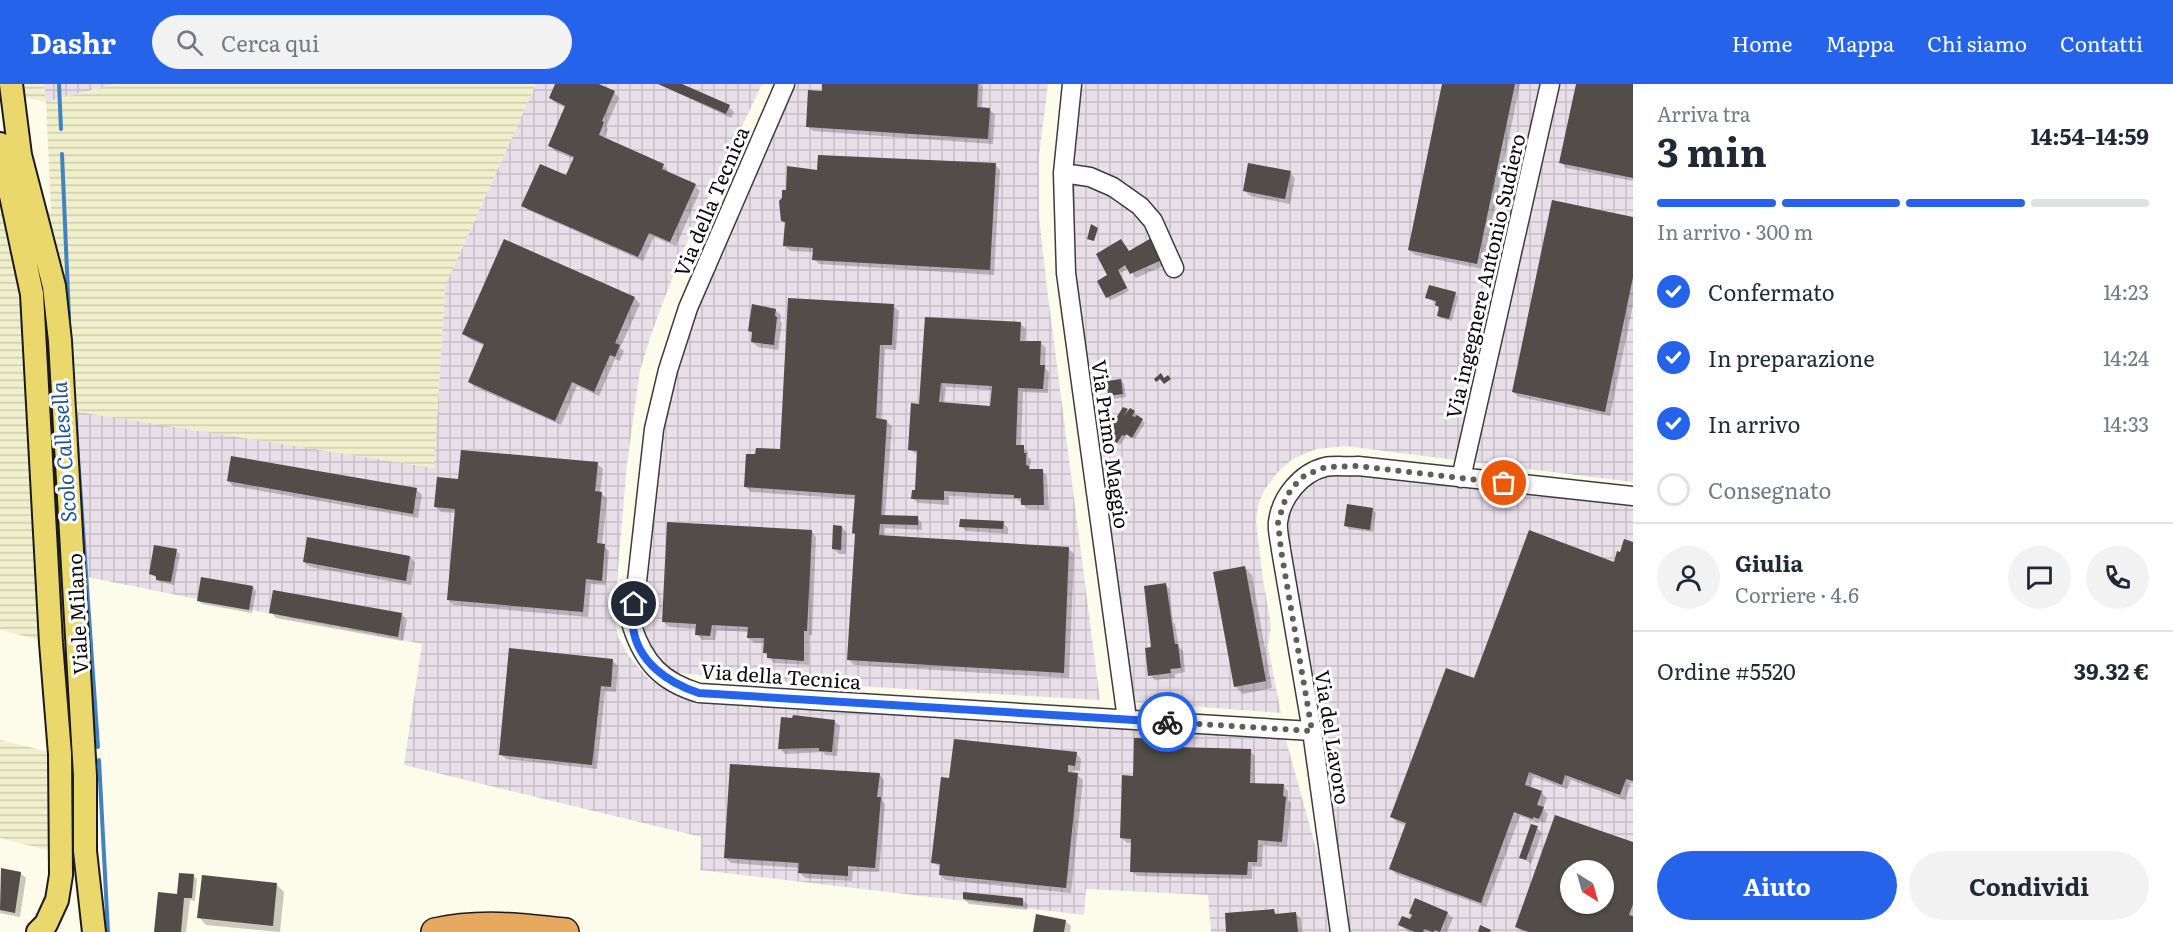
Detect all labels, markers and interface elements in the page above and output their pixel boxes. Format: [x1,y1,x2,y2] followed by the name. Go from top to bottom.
[152,15,572,69] search box
[30,21,116,63] text: Dashr
[173,26,206,59] icon: search
[221,26,319,59] text: Cerca qui
[1732,27,1793,58] text: Home
[1826,27,1894,58] text: Mappa
[1927,27,2027,58] text: Chi siamo
[2060,27,2143,58] text: Contatti
[1657,98,1751,128] text: Arriva tra
[2031,119,2149,152] text: 14:54–14:59
[665,121,755,281] street label: Via della Tecnica
[1657,121,1767,179] text: 3 min
[1437,131,1531,421] street label: Via ingegnere Antonio Sudiero
[1657,216,1813,246] text: In arrivo · 300 m
[1657,275,1690,308] icon: check
[1708,275,1835,308] text: Confermato
[2103,276,2149,306] text: 14:23
[1657,341,1690,374] icon: check
[1708,341,1875,374] text: In preparazione
[2103,342,2149,372] text: 14:24
[1085,358,1139,530] street label: Via Primo Maggio
[42,381,82,523] water label: Scolo Callesella
[1657,407,1690,440] icon: check
[1708,407,1800,440] text: In arrivo
[2103,408,2149,438] text: 14:33
[1478,457,1529,508] pin
[1487,466,1520,499] icon: bag
[1708,473,1831,506] text: Consegnato
[1657,546,1720,609] button: person
[1735,546,1803,579] text: Giulia
[2008,546,2071,609] button: chat
[2086,546,2149,609] button: phone
[58,553,94,675] street label: Viale Milano
[608,578,659,629] pin
[1735,579,1859,609] text: Corriere · 4.6
[617,587,650,620] icon: home
[700,654,862,696] street label: Via della Tecnica
[1657,654,1796,687] text: Ordine #5520
[2074,654,2149,687] text: 39.32 €
[1309,668,1359,806] street label: Via del Lavoro
[1137,692,1197,752] courier
[1151,706,1184,739] icon: bike
[1657,851,1897,920] button: Aiuto
[1909,851,2149,920] button: Condividi
[1560,860,1614,914] north arrow
[1560,860,1614,914] map controls

